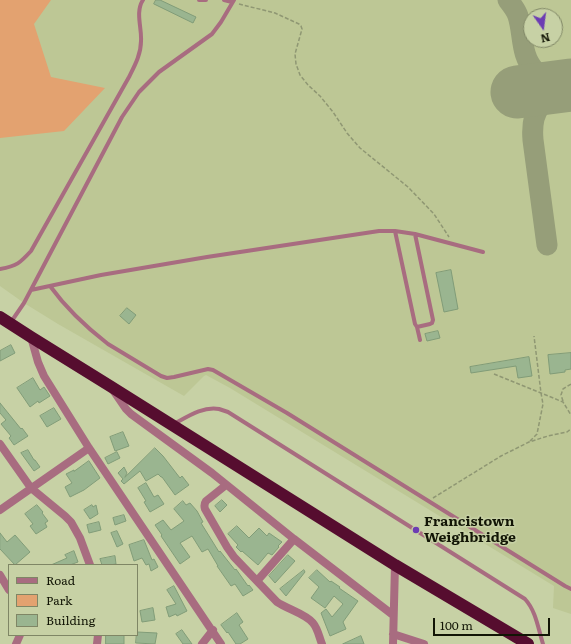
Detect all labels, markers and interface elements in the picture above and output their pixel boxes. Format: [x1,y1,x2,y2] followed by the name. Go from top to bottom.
[523,8,563,48] north arrow
[539,30,552,48] text: N
[424,514,516,546] place label: Francistown Weighbridge
[411,525,421,535] marker: Francistown Weighbridge
[8,564,138,636] legend
[46,571,75,589] text: Road
[46,591,72,609] text: Park
[435,610,552,636] scale bar
[46,611,95,629] text: Building
[440,616,473,634] text: 100 m

